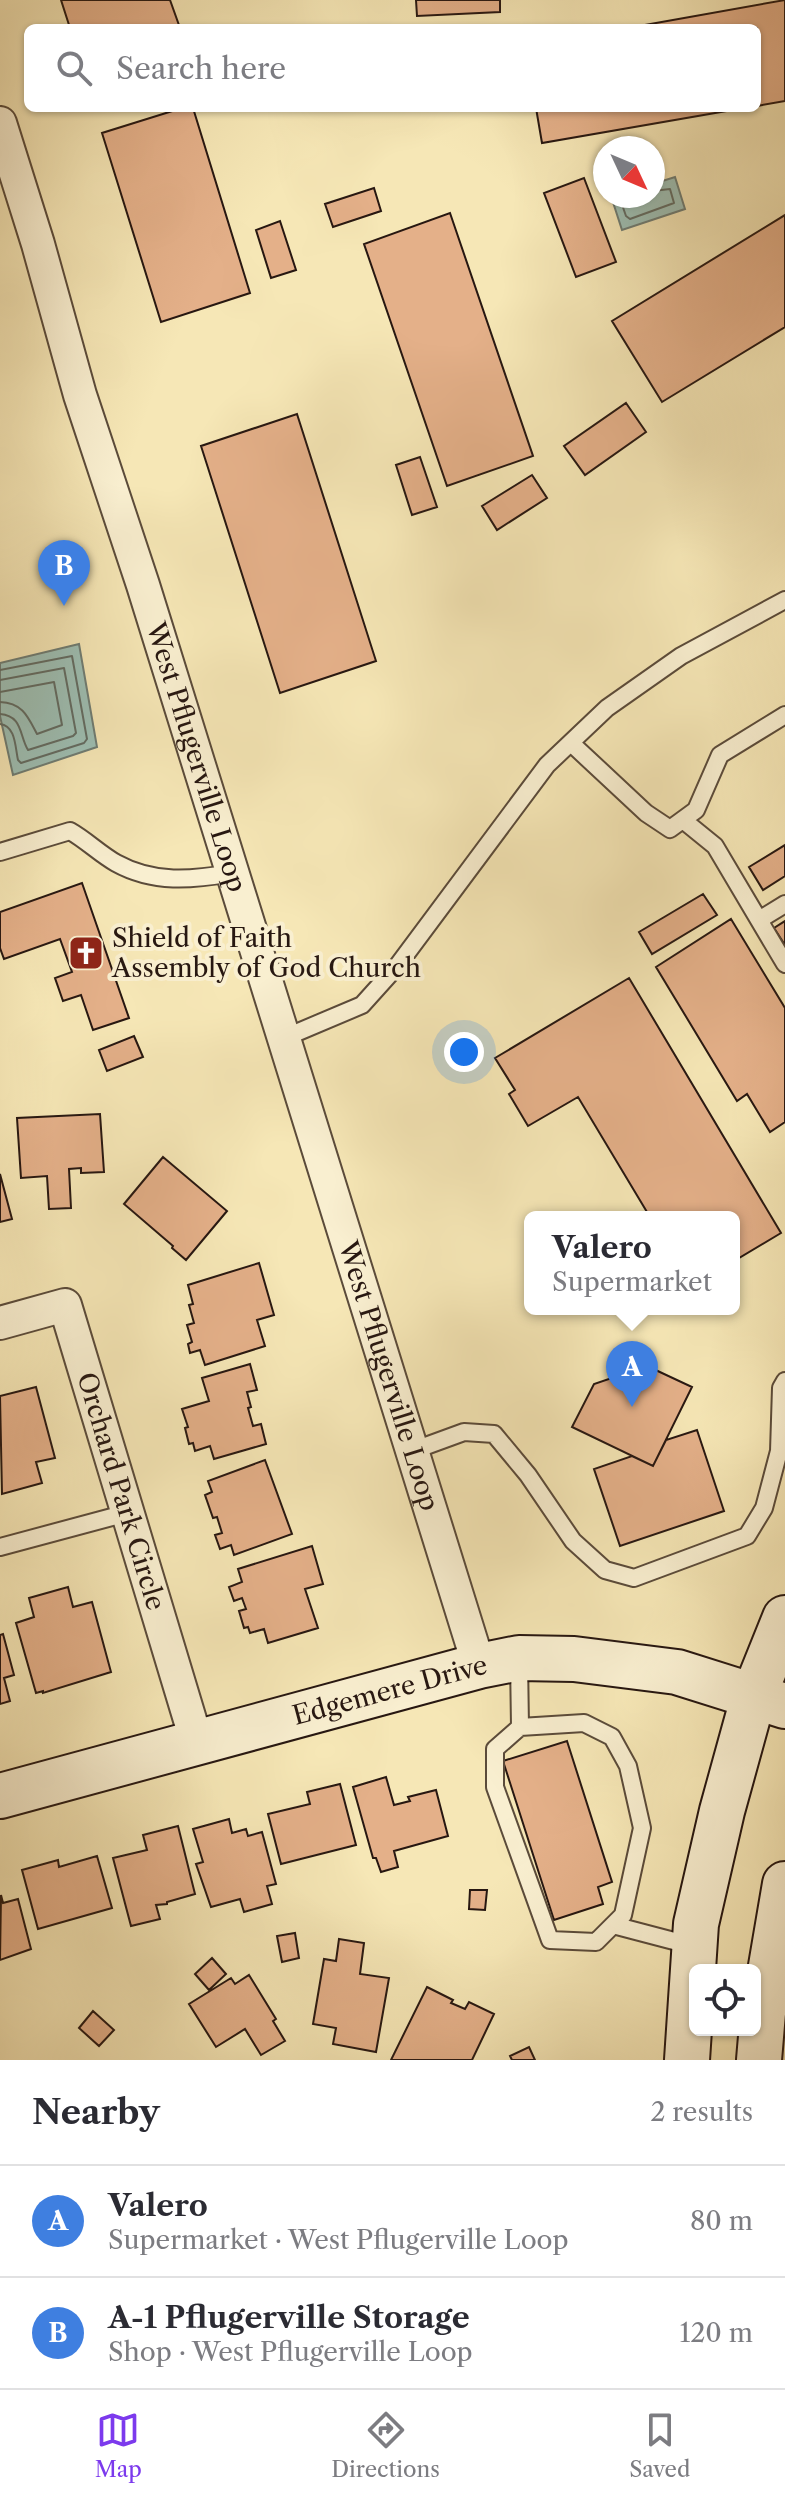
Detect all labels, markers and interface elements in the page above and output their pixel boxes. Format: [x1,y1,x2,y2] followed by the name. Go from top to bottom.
[24,24,761,112] search box
[52,46,96,90] icon: search
[116,50,286,87] text: Search here
[593,136,665,208] north arrow
[38,540,90,606] pin: B
[139,617,253,896] street label: West Pflugerville Loop
[111,922,421,984] place label: Shield of Faith Assembly of God Church
[67,934,105,972] church icon: Shield of Faith Assembly of God Church
[444,1032,484,1072] your location
[524,1211,740,1315] popup
[552,1229,652,1266] text: Valero
[332,1236,446,1515] street label: West Pflugerville Loop
[552,1266,712,1298] text: Supermarket
[606,1341,658,1407] pin: A
[70,1369,172,1614] street label: Orchard Park Circle
[289,1649,490,1732] street label: Edgemere Drive
[689,1964,761,2036] map controls
[689,1964,761,2036] button: locate
[32,2091,160,2133] text: Nearby
[650,2096,753,2128] text: 2 results
[108,2187,208,2224] text: Valero
[48,2205,68,2237] text: A
[690,2205,753,2237] text: 80 m
[108,2224,569,2256] text: Supermarket · West Pflugerville Loop
[108,2299,470,2336] text: A-1 Pflugerville Storage
[48,2317,68,2349] text: B
[679,2317,753,2349] text: 120 m
[108,2336,473,2368] text: Shop · West Pflugerville Loop
[95,2408,142,2483] tab: Map
[331,2408,440,2483] tab: Directions
[629,2408,690,2483] tab: Saved

